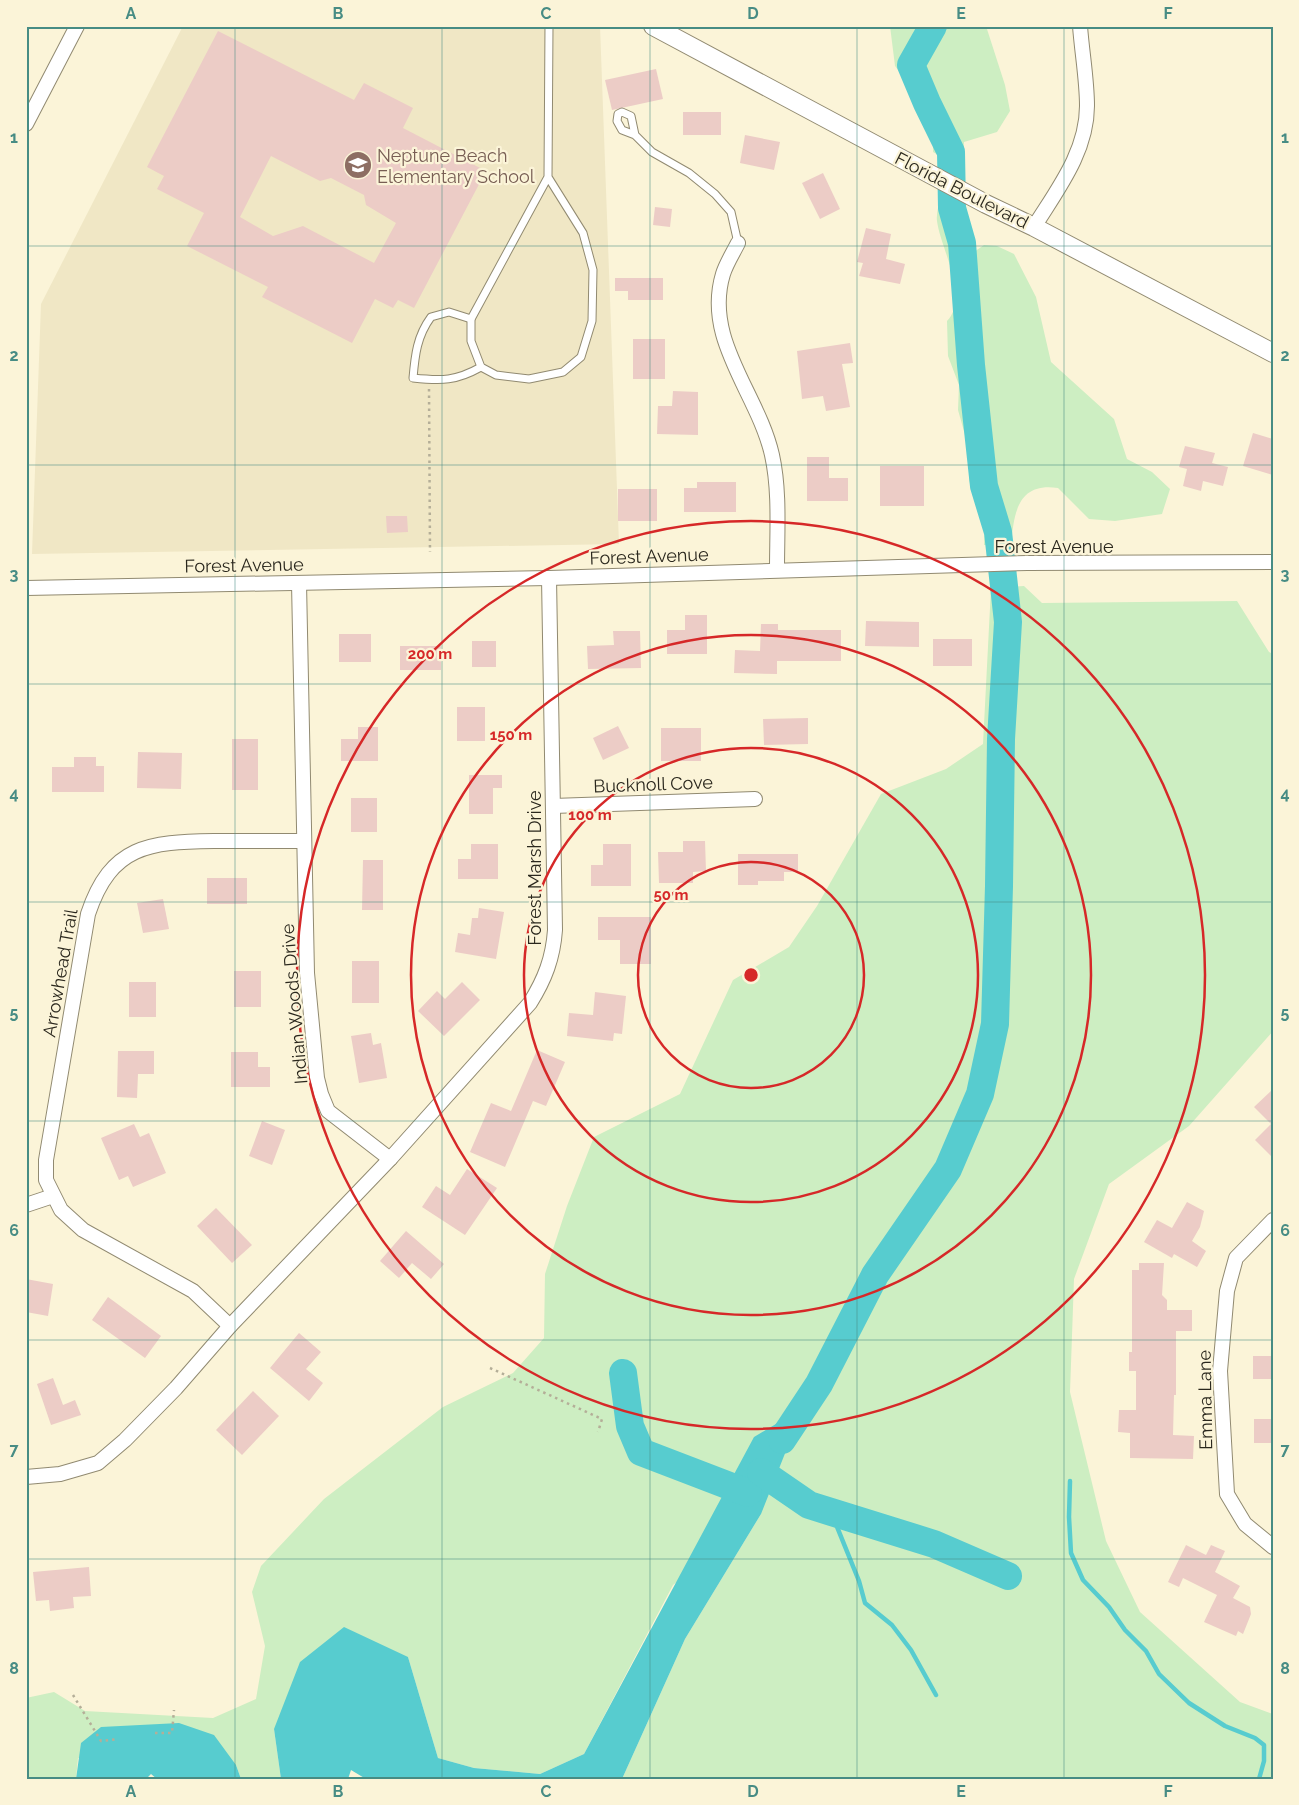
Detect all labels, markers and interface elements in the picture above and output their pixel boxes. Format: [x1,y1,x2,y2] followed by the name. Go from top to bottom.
[126,4,137,23] text: A
[333,4,344,23] text: B
[541,4,552,23] text: C
[747,4,759,23] text: D
[956,4,966,23] text: E
[1163,4,1173,23] text: F
[10,128,18,147] text: 1
[1281,128,1289,147] text: 1
[377,145,535,187] place label: Neptune Beach Elementary School
[892,147,1032,233] street label: Florida Boulevard
[343,150,373,180] school or university icon: Neptune Beach Elementary School
[9,346,19,365] text: 2
[1280,346,1290,365] text: 2
[994,536,1114,557] street label: Forest Avenue
[589,543,709,569] street label: Forest Avenue
[184,553,304,577] street label: Forest Avenue
[10,565,19,584] text: 3
[1281,565,1290,584] text: 3
[408,645,452,663] text: 200 m
[490,726,532,744] text: 150 m
[593,771,714,797] street label: Bucknoll Cove
[9,784,19,803] text: 4
[1280,784,1290,803] text: 4
[524,790,545,946] street label: Forest Marsh Drive
[568,806,612,824] text: 100 m
[653,886,689,904] text: 50 m
[38,907,82,1039] street label: Arrowhead Trail
[276,923,311,1085] street label: Indian Woods Drive
[742,966,760,984] centre of rings
[10,1003,19,1022] text: 5
[1281,1003,1290,1022] text: 5
[9,1221,19,1240] text: 6
[1280,1221,1290,1240] text: 6
[1194,1350,1216,1450] street label: Emma Lane
[10,1440,19,1459] text: 7
[1281,1440,1290,1459] text: 7
[9,1659,19,1678] text: 8
[1280,1659,1290,1678] text: 8
[126,1782,137,1801] text: A
[333,1782,344,1801] text: B
[541,1782,552,1801] text: C
[747,1782,759,1801] text: D
[956,1782,966,1801] text: E
[1163,1782,1173,1801] text: F

